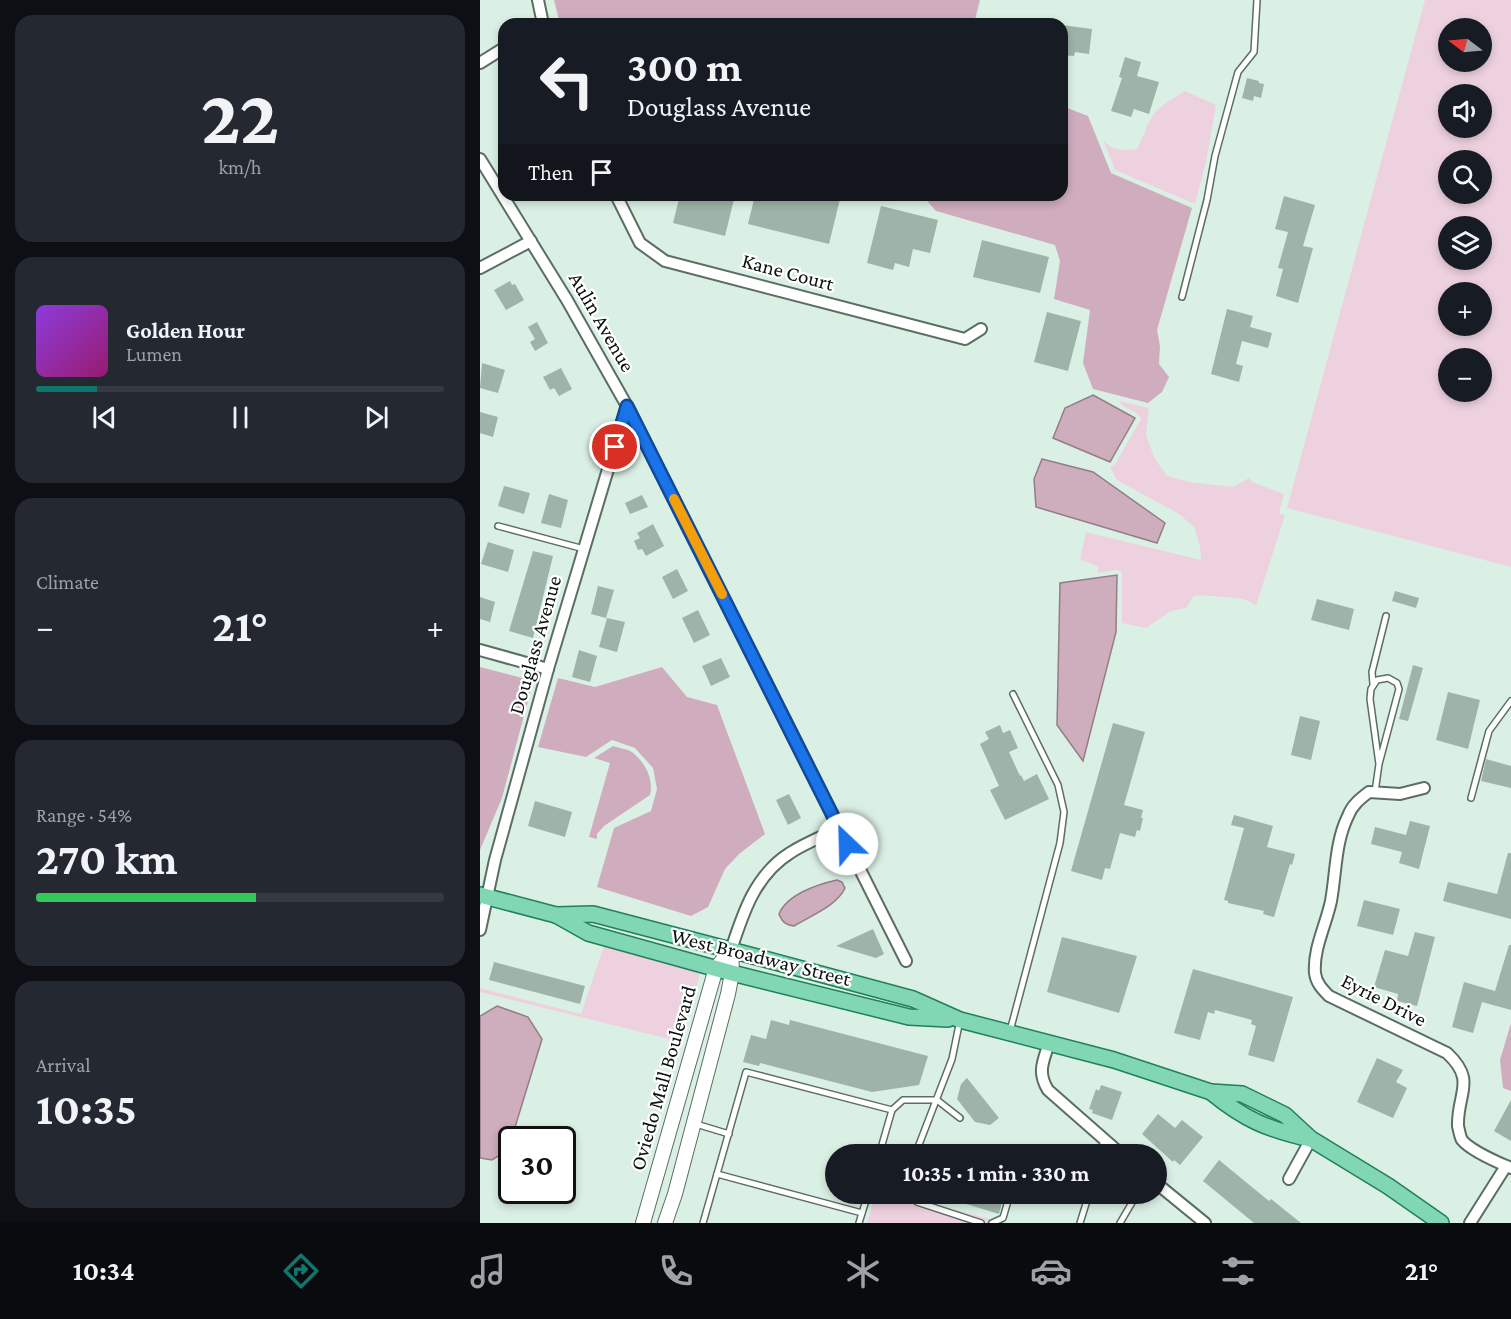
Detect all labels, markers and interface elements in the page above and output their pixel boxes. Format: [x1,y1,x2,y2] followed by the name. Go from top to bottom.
[1438,18,1492,72] north arrow
[1438,18,1492,402] map controls
[528,42,606,120] icon: left
[627,43,742,90] text: 300 m
[201,73,279,160] text: 22
[1438,84,1492,138] button: sound
[627,92,811,122] text: Douglass Avenue
[1438,150,1492,204] button: search
[218,156,262,178] text: km/h
[585,156,618,189] icon: arrive
[528,160,573,185] text: Then
[1438,216,1492,270] button: layers
[739,248,838,296] street label: Kane Court
[564,268,640,376] street label: Aulin Avenue
[1438,282,1492,336] button: +
[126,318,245,343] text: Golden Hour
[126,343,182,365] text: Lumen
[1438,348,1492,402] button: −
[88,401,121,434] icon: previous
[224,401,257,434] icon: pause
[360,401,393,434] icon: next
[589,421,640,472] pin
[598,430,631,463] icon: arrive
[36,571,99,593] text: Climate
[504,573,566,717] street label: Douglass Avenue
[212,601,268,651] text: 21°
[36,608,53,645] text: −
[427,608,444,645] text: +
[36,804,132,826] text: Range · 54%
[815,812,879,876] position arrow
[36,834,178,884] text: 270 km
[669,923,854,991] street label: West Broadway Street
[1337,968,1431,1032] street label: Eyrie Drive
[625,983,701,1173] street label: Oviedo Mall Boulevard
[36,1054,90,1076] text: Arrival
[36,1084,137,1134] text: 10:35
[498,1126,576,1204] speed limit sign: 30
[903,1161,1089,1186] text: 10:35 · 1 min · 330 m
[280,1250,322,1292] icon: directions
[467,1250,509,1292] icon: music
[655,1250,697,1292] icon: phone
[842,1250,884,1292] icon: climate
[1030,1250,1072,1292] icon: car
[1217,1250,1259,1292] icon: filters
[73,1256,134,1286] text: 10:34
[1405,1256,1438,1286] text: 21°

